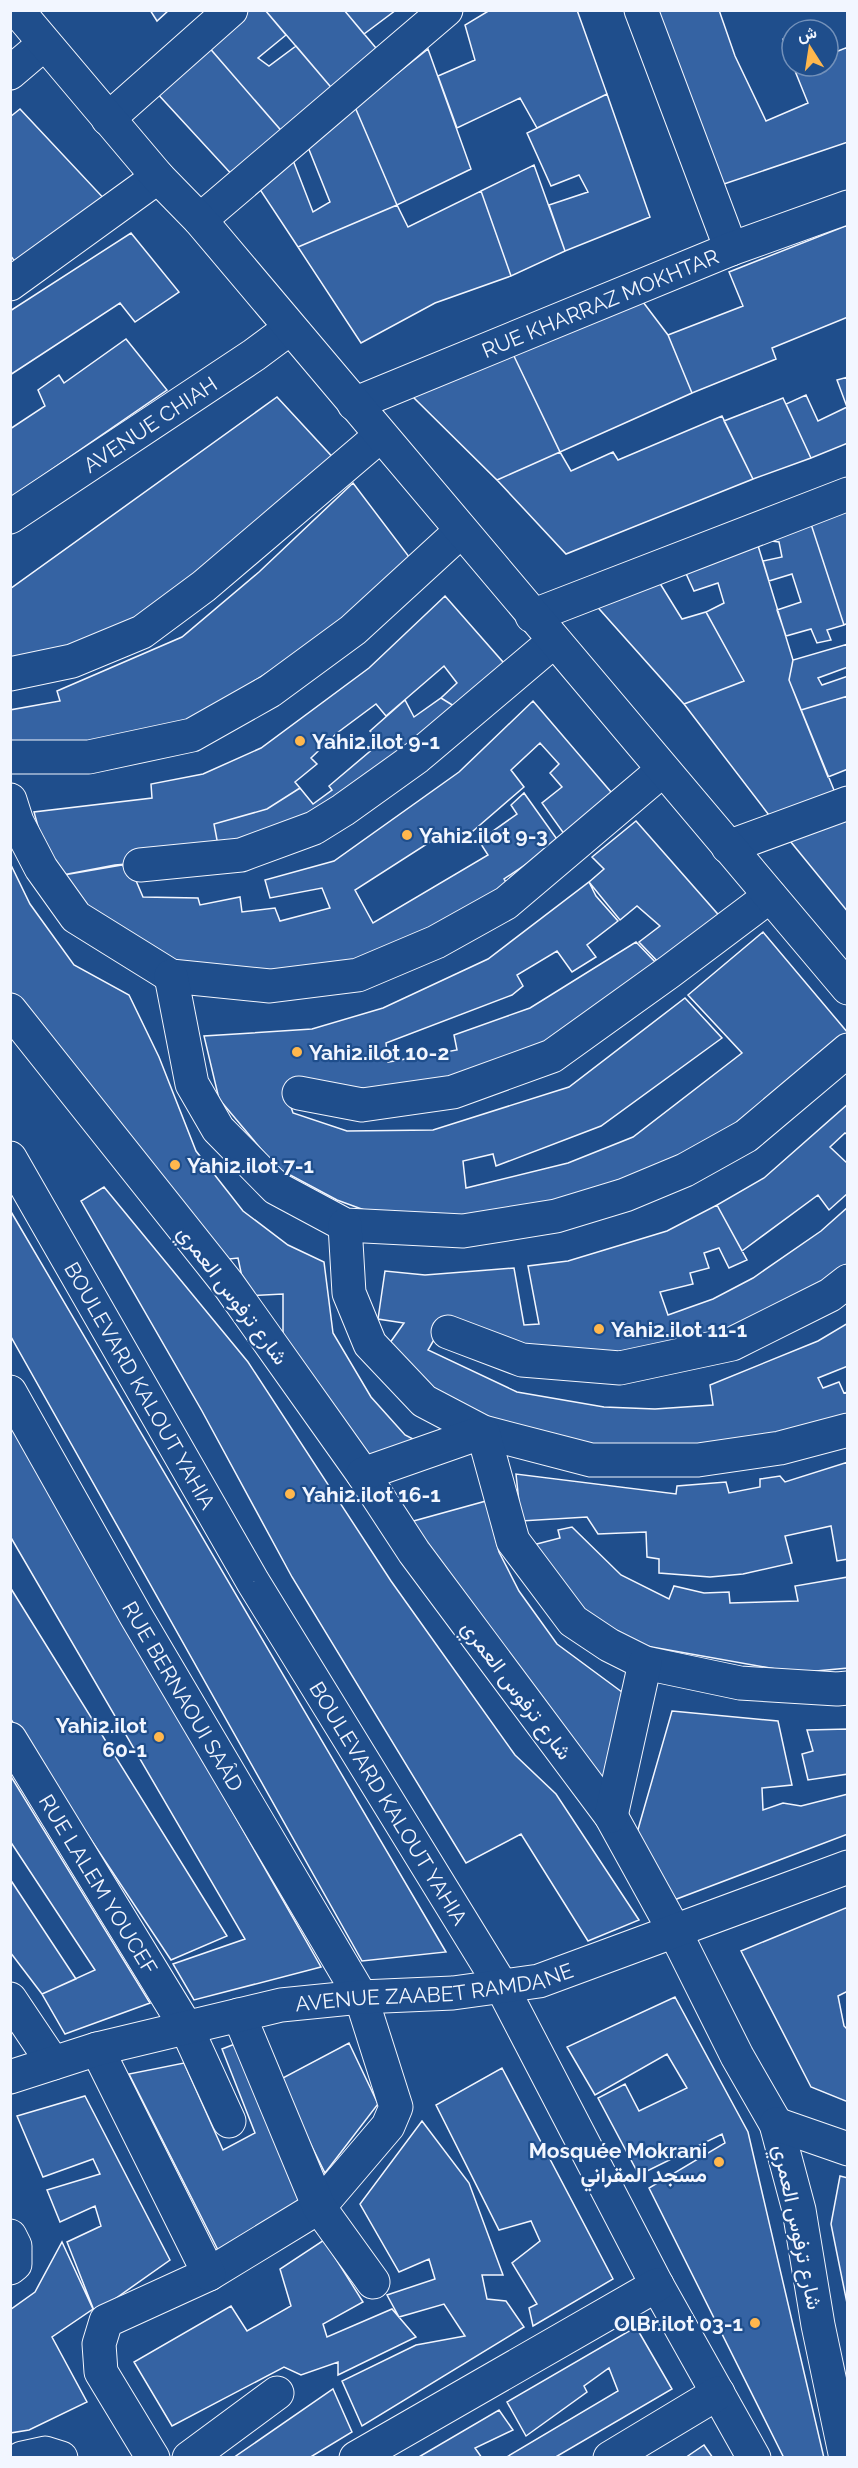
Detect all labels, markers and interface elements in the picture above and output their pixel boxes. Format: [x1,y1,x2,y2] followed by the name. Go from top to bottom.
[780,18,840,78] north arrow
[796,23,818,45] text: ش
[478,243,722,363] street label: RUE KHARRAZ MOKHTAR
[78,371,221,477] street label: AVENUE CHIAH
[312,729,440,754] place label: Yahi2.ilot 9-1
[293,734,307,748] marker: Yahi2.ilot 9-1
[419,823,548,848] place label: Yahi2.ilot 9-3
[400,828,414,842] marker: Yahi2.ilot 9-3
[309,1040,449,1065] place label: Yahi2.ilot 10-2
[290,1045,304,1059] marker: Yahi2.ilot 10-2
[187,1153,314,1178] place label: Yahi2.ilot 7-1
[168,1158,182,1172] marker: Yahi2.ilot 7-1
[169,1221,293,1373] street label: شارع ترفوس العمري
[60,1257,221,1513] street label: BOULEVARD KALOUT YAHIA
[611,1317,747,1342] place label: Yahi2.ilot 11-1
[592,1322,606,1336] marker: Yahi2.ilot 11-1
[302,1482,441,1507] place label: Yahi2.ilot 16-1
[283,1487,297,1501] marker: Yahi2.ilot 16-1
[118,1597,249,1796] street label: RUE BERNAOUI SAÂD
[453,1616,577,1768] street label: شارع ترفوس العمري
[305,1677,473,1929] street label: BOULEVARD KALOUT YAHIA
[56,1713,147,1762] place label: Yahi2.ilot 60-1
[152,1730,166,1744] marker: Yahi2.ilot 60-1
[34,1790,163,1979] street label: RUE LALEM YOUCEF
[294,1957,576,2016] street label: AVENUE ZAABET RAMDANE
[529,2138,707,2192] place label: Mosquée Mokrani مسجد المقراني
[763,2142,828,2313] street label: شارع ترفوس العمري
[712,2155,726,2169] marker: Mosquée Mokrani مسجد المقراني
[614,2311,743,2336] place label: OlBr.ilot 03-1
[748,2316,762,2330] marker: OlBr.ilot 03-1

